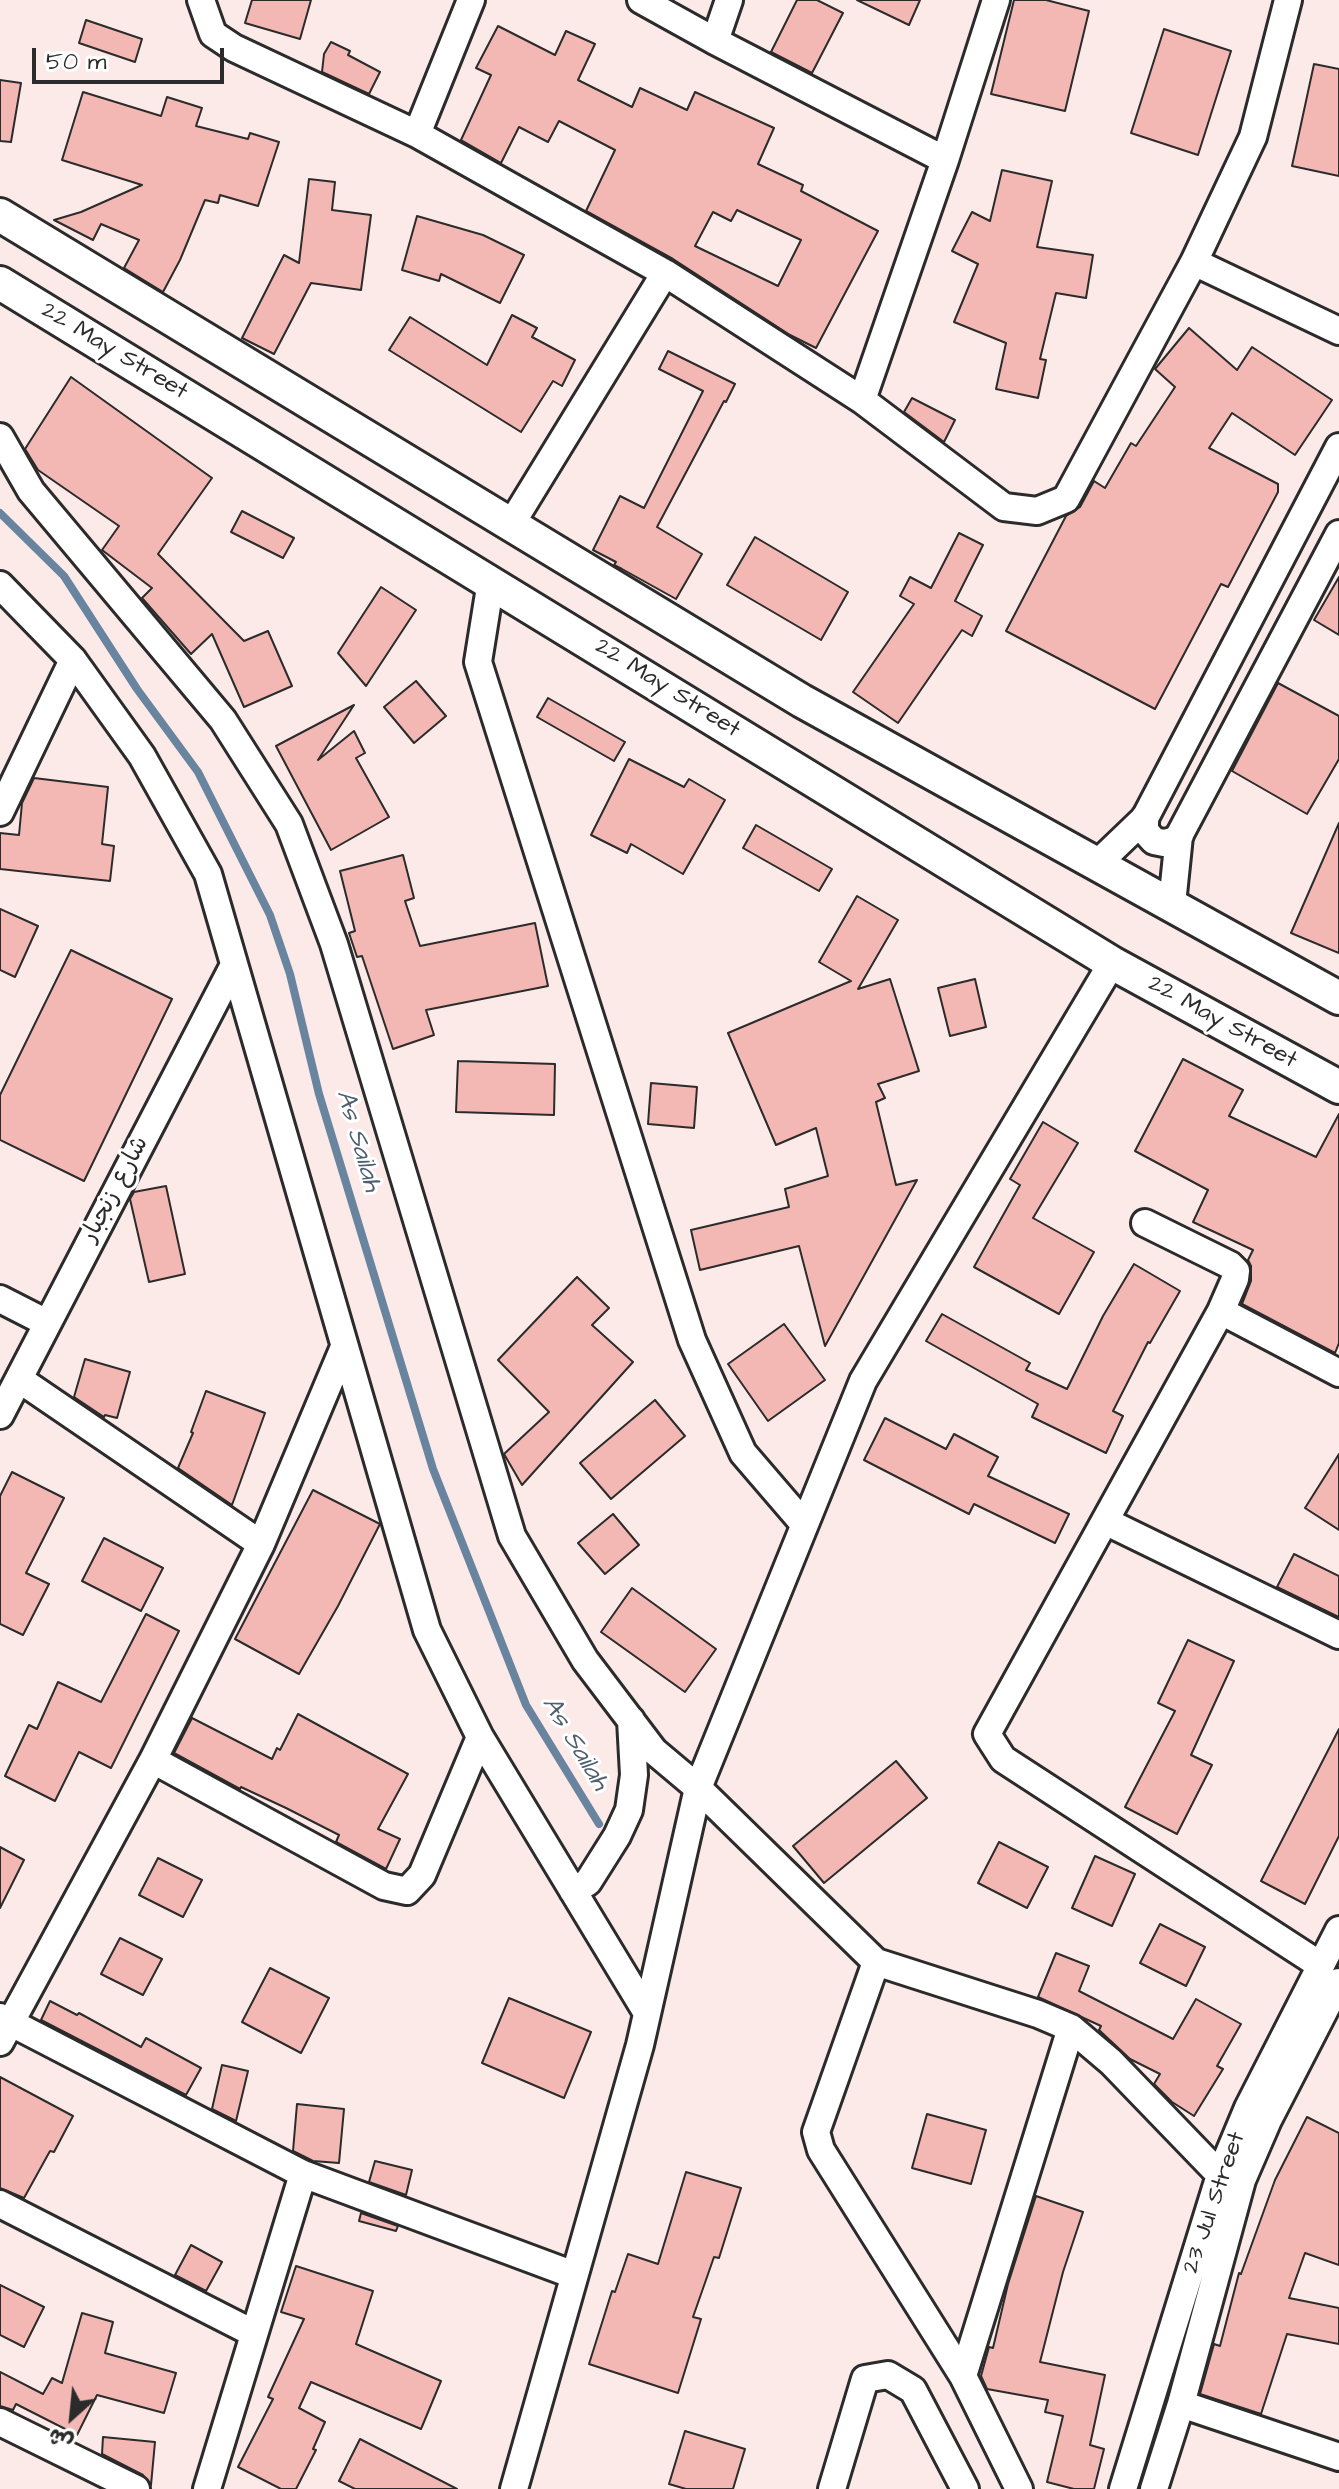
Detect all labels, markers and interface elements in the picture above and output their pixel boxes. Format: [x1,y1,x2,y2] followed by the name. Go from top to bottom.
[36,32,228,82] scale bar
[46,45,106,79] text: 50 m
[35,297,193,407] street label: 22 May Street
[589,633,745,745] street label: 22 May Street
[1142,970,1302,1076] street label: 22 May Street
[328,1087,386,1195] water label: As Sailah
[76,1132,156,1248] street label: شارع زنجبار
[534,1691,614,1797] water label: As Sailah
[1177,2128,1253,2278] street label: 23 Jul Street
[32,2377,112,2457] north arrow
[43,2420,79,2458] text: ش

